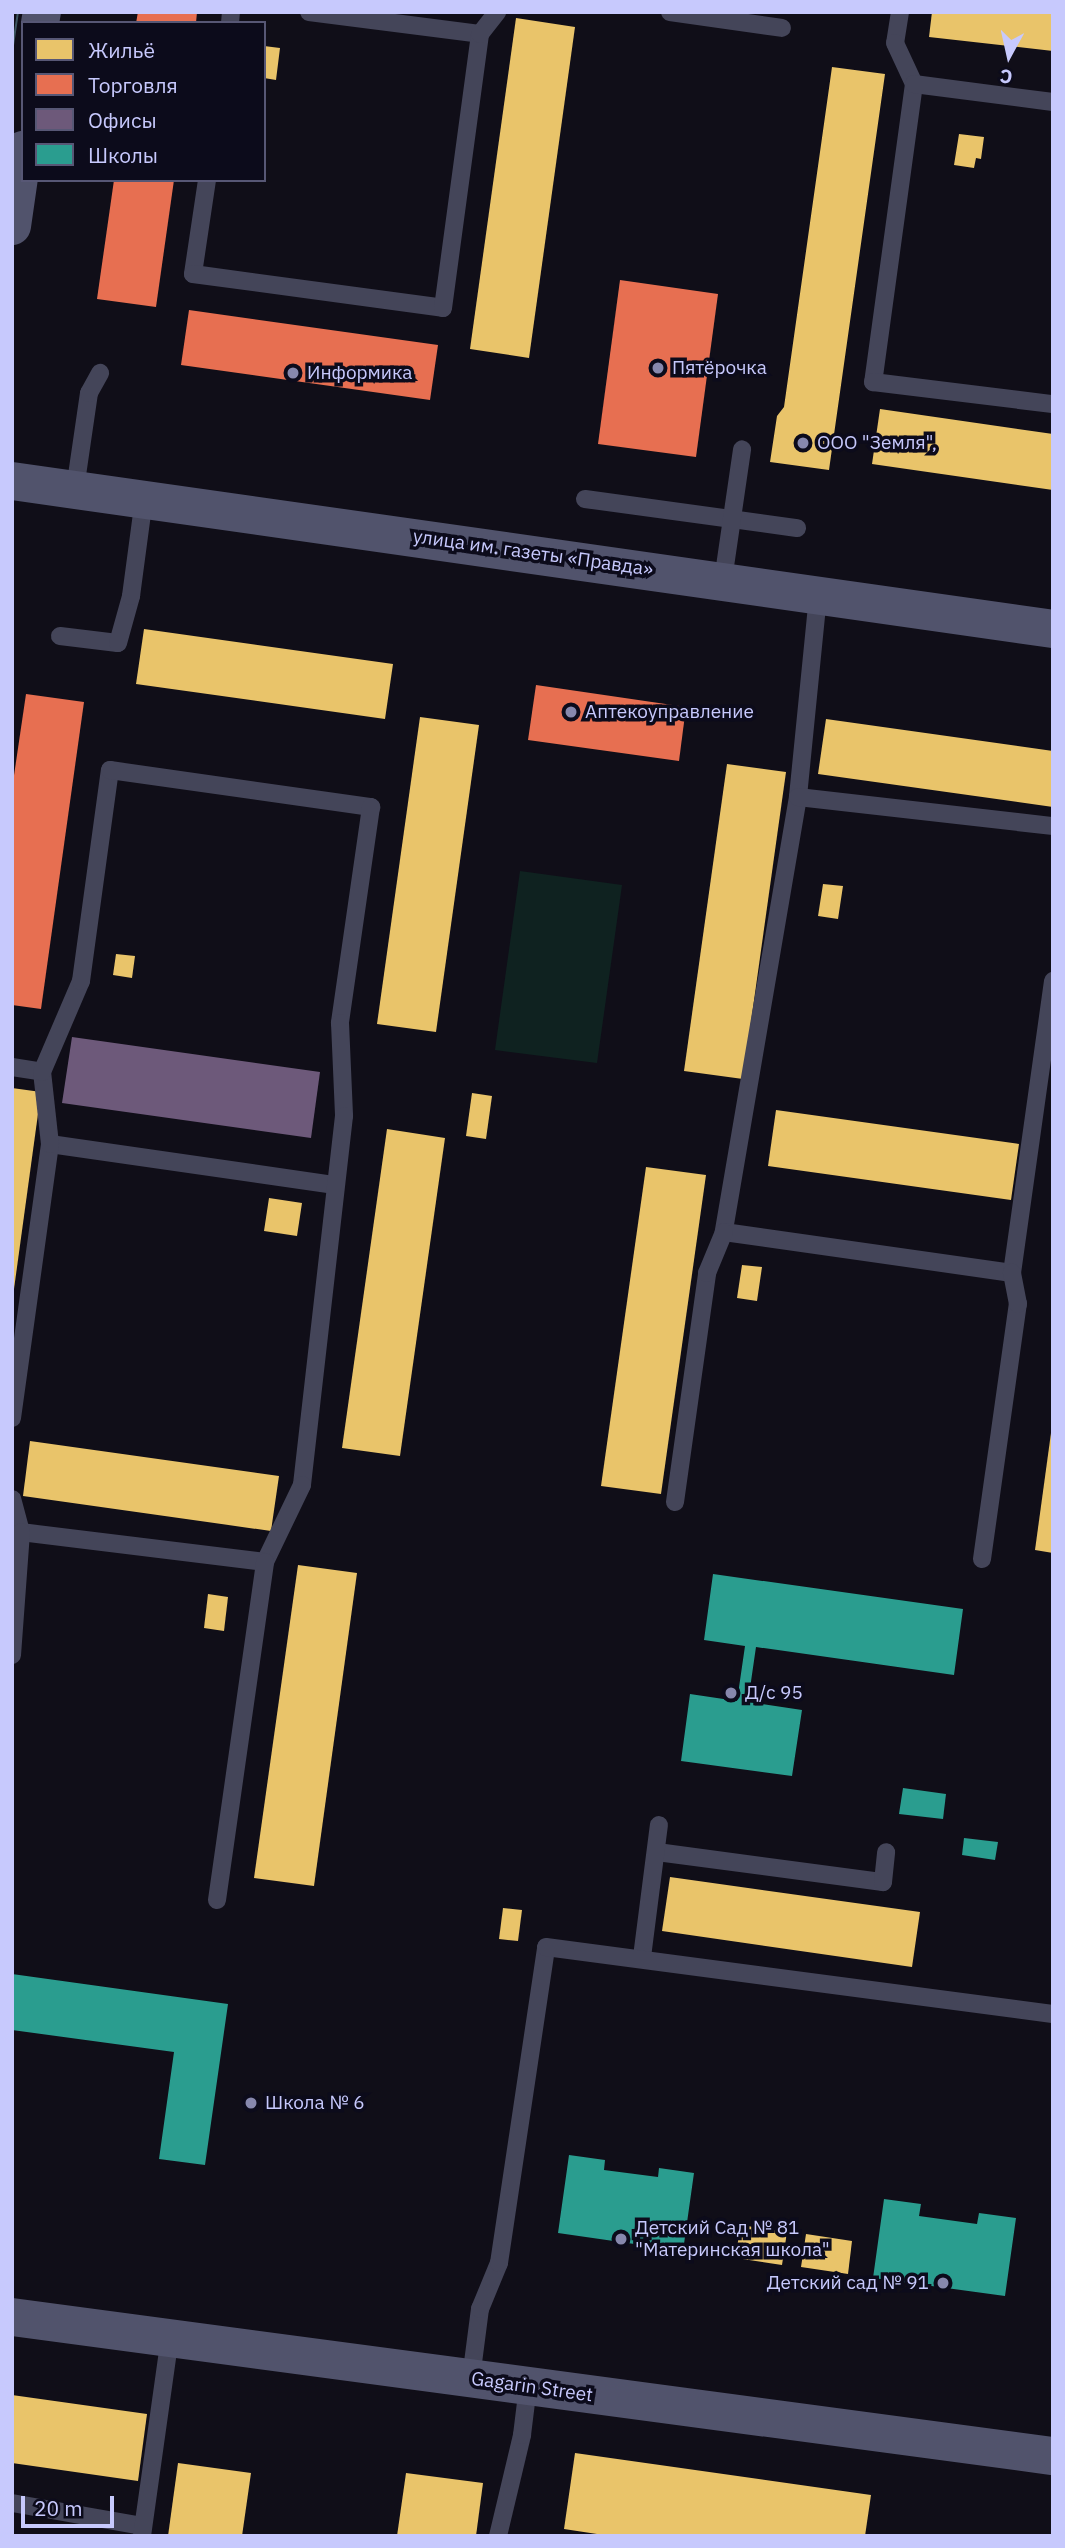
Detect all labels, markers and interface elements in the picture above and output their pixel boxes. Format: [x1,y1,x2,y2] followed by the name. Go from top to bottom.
[21,21,266,182] legend
[974,21,1044,91] north arrow
[88,36,155,64] text: Жильё
[998,64,1014,90] text: С
[88,71,178,99] text: Торговля
[88,106,157,134] text: Офисы
[88,141,158,169] text: Школы
[672,357,767,379] place label: Пятёрочка
[650,360,666,376] marker: Пятёрочка
[307,362,412,384] place label: Информика
[285,365,301,381] marker: Информика
[817,432,937,454] place label: ООО "Земля",
[795,435,811,451] marker: ООО "Земля",
[412,525,654,581] street label: улица им. газеты «Правда»
[585,701,754,723] place label: Аптекоуправление
[563,704,579,720] marker: Аптекоуправление
[745,1682,803,1704] place label: Д/с 95
[723,1685,739,1701] marker: Д/с 95
[265,2092,365,2114] place label: Школа № 6
[243,2095,259,2111] marker: Школа № 6
[635,2217,830,2261] place label: Детский Сад № 81 "Материнская школа"
[613,2231,629,2247] marker: Детский Сад № 81 "Материнская школа"
[767,2272,929,2294] place label: Детский сад № 91
[935,2275,951,2291] marker: Детский сад № 91
[470,2367,594,2407] street label: Gagarin Street
[24,2482,117,2526] scale bar
[34,2494,83,2522] text: 20 m

